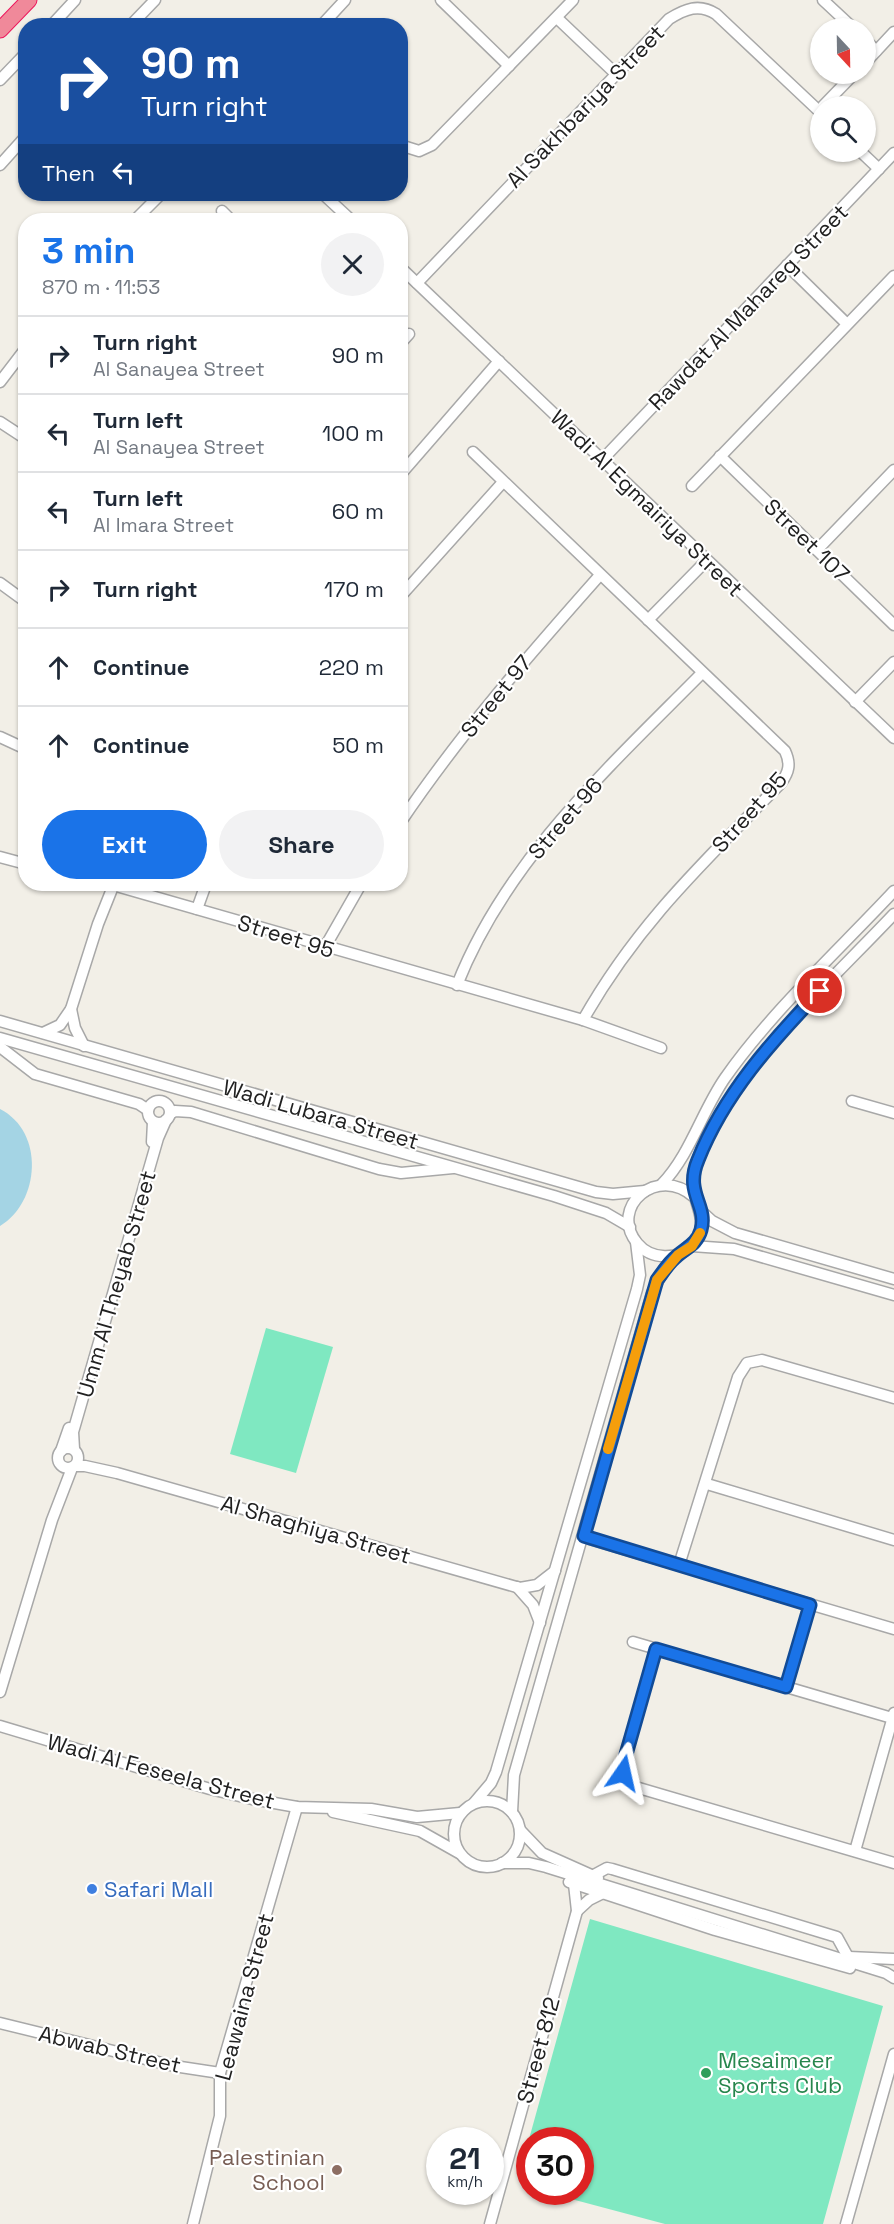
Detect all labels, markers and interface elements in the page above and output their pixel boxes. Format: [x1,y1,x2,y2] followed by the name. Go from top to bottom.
[810,18,876,84] north arrow
[810,18,876,162] map controls
[500,19,670,193] street label: Al Sakhbariya Street
[141,37,241,90] text: 90 m
[42,42,120,120] icon: right
[141,89,268,124] text: Turn right
[810,96,876,162] button: search
[107,156,140,189] icon: left
[42,159,95,187] text: Then
[642,198,854,416] street label: Rawdat Al Mahareg Street
[42,228,136,274] text: 3 min
[321,233,384,296] button: close
[42,274,160,300] text: 870 m · 11:53
[93,328,198,356] text: Turn right
[42,339,75,372] icon: right
[332,341,384,369] text: 90 m
[93,356,265,382] text: Al Sanayea Street
[545,404,749,602] street label: Wadi Al Egmairiya Street
[93,406,183,434] text: Turn left
[42,417,75,450] icon: left
[322,419,384,447] text: 100 m
[93,434,265,460] text: Al Sanayea Street
[93,484,183,512] text: Turn left
[758,492,856,588] street label: Street 107
[42,495,75,528] icon: left
[332,497,384,525] text: 60 m
[93,512,234,538] text: Al Imara Street
[42,573,75,606] icon: right
[93,575,198,603] text: Turn right
[324,575,384,603] text: 170 m
[454,649,538,743] street label: Street 97
[42,651,75,684] icon: ahead
[93,653,189,681] text: Continue
[319,653,384,681] text: 220 m
[42,729,75,762] icon: ahead
[93,731,189,759] text: Continue
[332,731,384,759] text: 50 m
[705,766,793,858] street label: Street 95
[522,771,608,865] street label: Street 96
[42,810,207,879] button: Exit
[219,810,384,879] button: Share
[234,908,338,964] street label: Street 95
[794,965,845,1016] pin
[803,974,836,1007] icon: arrive
[220,1073,422,1155] street label: Wadi Lubara Street
[70,1167,162,1401] street label: Umm Al Theyab Street
[218,1488,414,1570] street label: Al Shaghiya Street
[44,1727,278,1815] street label: Wadi Al Feseela Street
[591,1741,655,1805] position arrow
[104,1875,213,1903] place label: Safari Mall
[85,1882,99,1896] marker: Safari Mall
[208,1910,280,2084] street label: Leawaina Street
[510,1994,566,2106] street label: Street 812
[36,2019,184,2079] street label: Abwab Street
[718,2046,842,2099] place label: Mesaimeer Sports Club
[699,2066,713,2080] marker: Mesaimeer Sports Club
[516,2127,594,2205] speed limit sign: 30
[449,2139,481,2178] text: 21
[209,2143,325,2196] place label: Palestinian School
[330,2163,344,2177] marker: Palestinian School
[447,2172,483,2191] text: km/h

